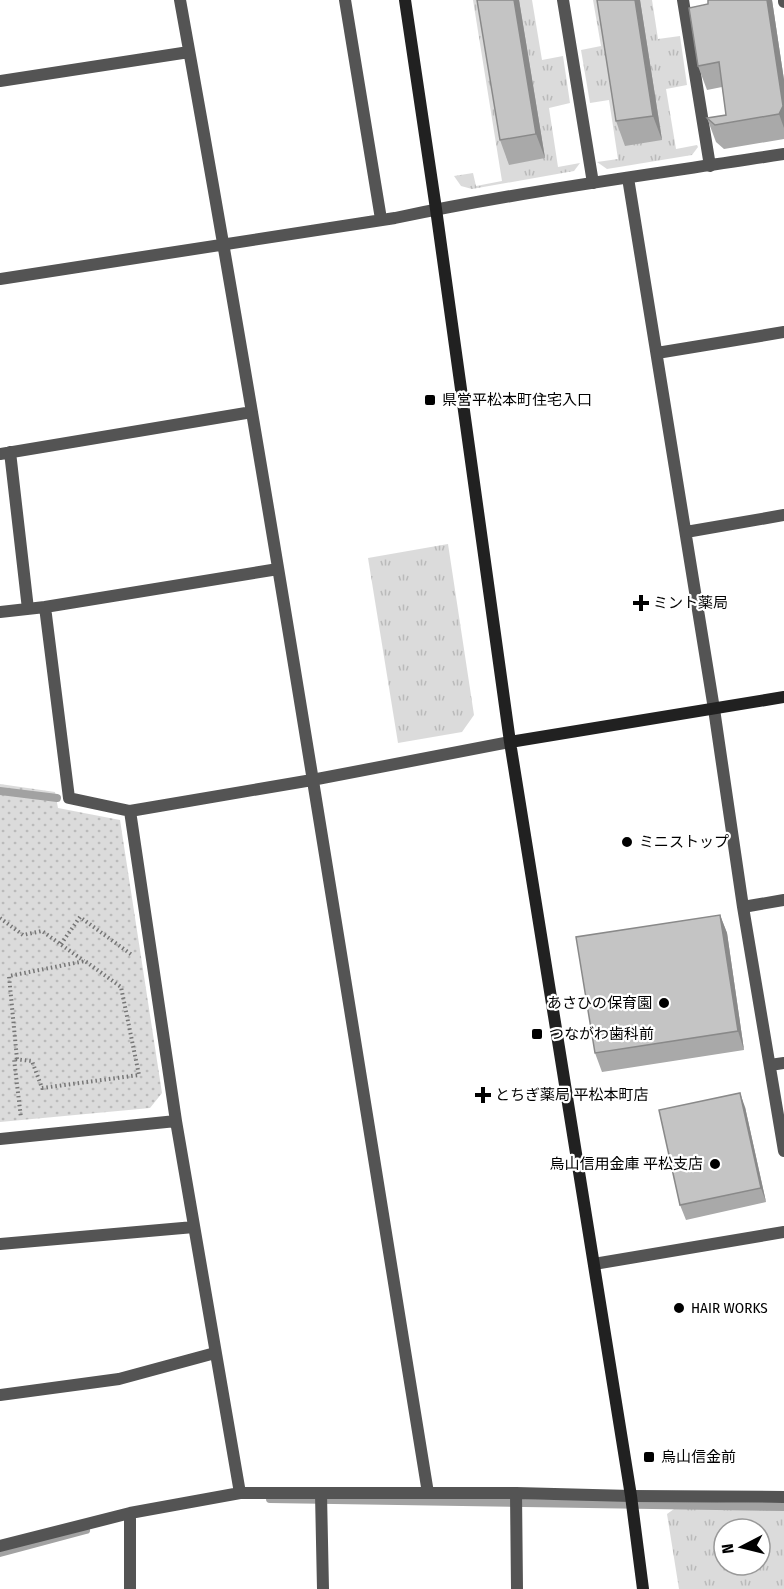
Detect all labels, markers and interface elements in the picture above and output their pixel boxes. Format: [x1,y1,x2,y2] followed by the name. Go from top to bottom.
[442,391,592,409] place label: 県営平松本町住宅入口
[423,393,437,407] marker: 県営平松本町住宅入口
[653,594,728,612] place label: ミント薬局
[634,596,648,610] marker: ミント薬局
[639,833,729,851] place label: ミニストップ
[620,835,634,849] marker: ミニストップ
[547,994,652,1012] place label: あさひの保育園
[657,996,671,1010] marker: あさひの保育園
[549,1025,654,1043] place label: つながわ歯科前
[530,1027,544,1041] marker: つながわ歯科前
[495,1086,649,1104] place label: とちぎ薬局 平松本町店
[476,1088,490,1102] marker: とちぎ薬局 平松本町店
[549,1155,703,1173] place label: 烏山信用金庫 平松支店
[708,1157,722,1171] marker: 烏山信用金庫 平松支店
[691,1299,768,1317] place label: HAIR WORKS
[672,1301,686,1315] marker: HAIR WORKS
[661,1448,736,1466] place label: 烏山信金前
[642,1450,656,1464] marker: 烏山信金前
[712,1517,772,1577] north arrow
[718,1543,738,1555] text: N

